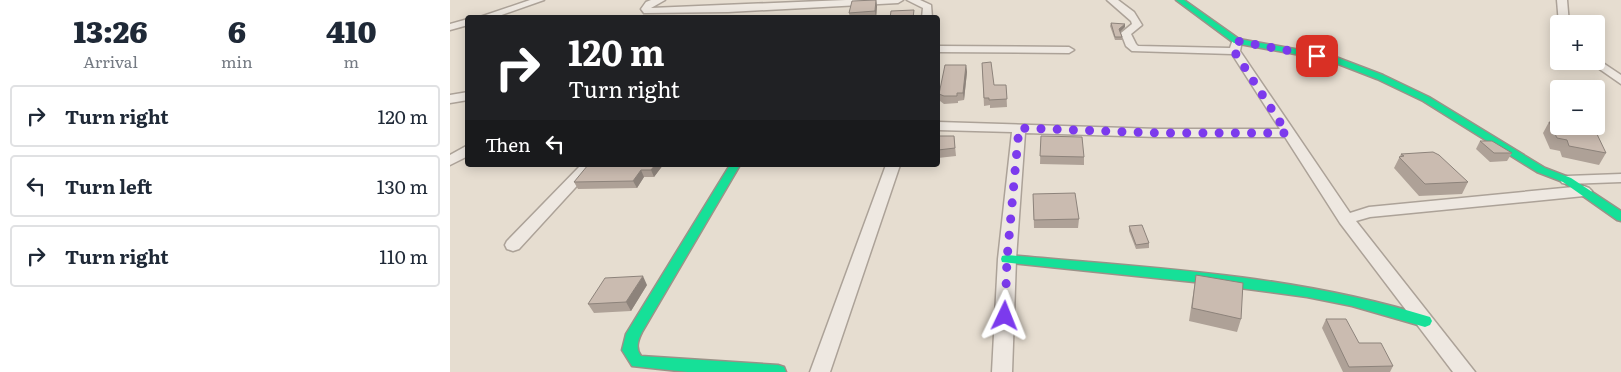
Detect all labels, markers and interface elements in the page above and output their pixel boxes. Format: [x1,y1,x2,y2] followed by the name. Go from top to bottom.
[73,8,148,52] text: 13:26
[228,8,246,52] text: 6
[326,8,377,52] text: 410
[1550,15,1605,135] map controls
[1550,15,1605,70] button: +
[568,25,665,77] text: 120 m
[485,35,550,100] icon: right
[1296,35,1338,77] pin
[1303,42,1331,70] icon: arrive
[83,49,138,73] text: Arrival
[221,49,253,73] text: min
[344,49,359,73] text: m
[568,72,680,105] text: Turn right
[1550,80,1605,135] button: −
[22,102,50,130] icon: right
[65,102,169,130] text: Turn right
[377,102,428,130] text: 120 m
[485,130,531,158] text: Then
[541,130,569,158] icon: left
[22,172,50,200] icon: left
[65,172,152,200] text: Turn left
[377,172,428,200] text: 130 m
[22,242,50,270] icon: right
[65,242,169,270] text: Turn right
[379,242,428,270] text: 110 m
[978,289,1030,341] position arrow

